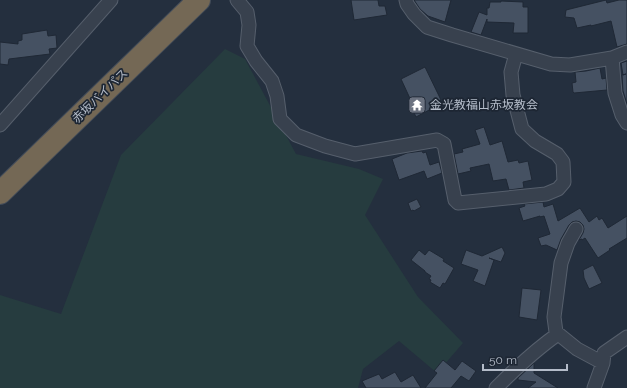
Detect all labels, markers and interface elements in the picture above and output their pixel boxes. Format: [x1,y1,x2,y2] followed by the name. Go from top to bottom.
[69,66,131,126] street label: 赤坂バイパス
[407,95,427,115] temple icon: 金光教福山赤坂教会
[430,98,538,112] place label: 金光教福山赤坂教会
[483,346,567,372] scale bar
[489,353,517,367] text: 50 m

